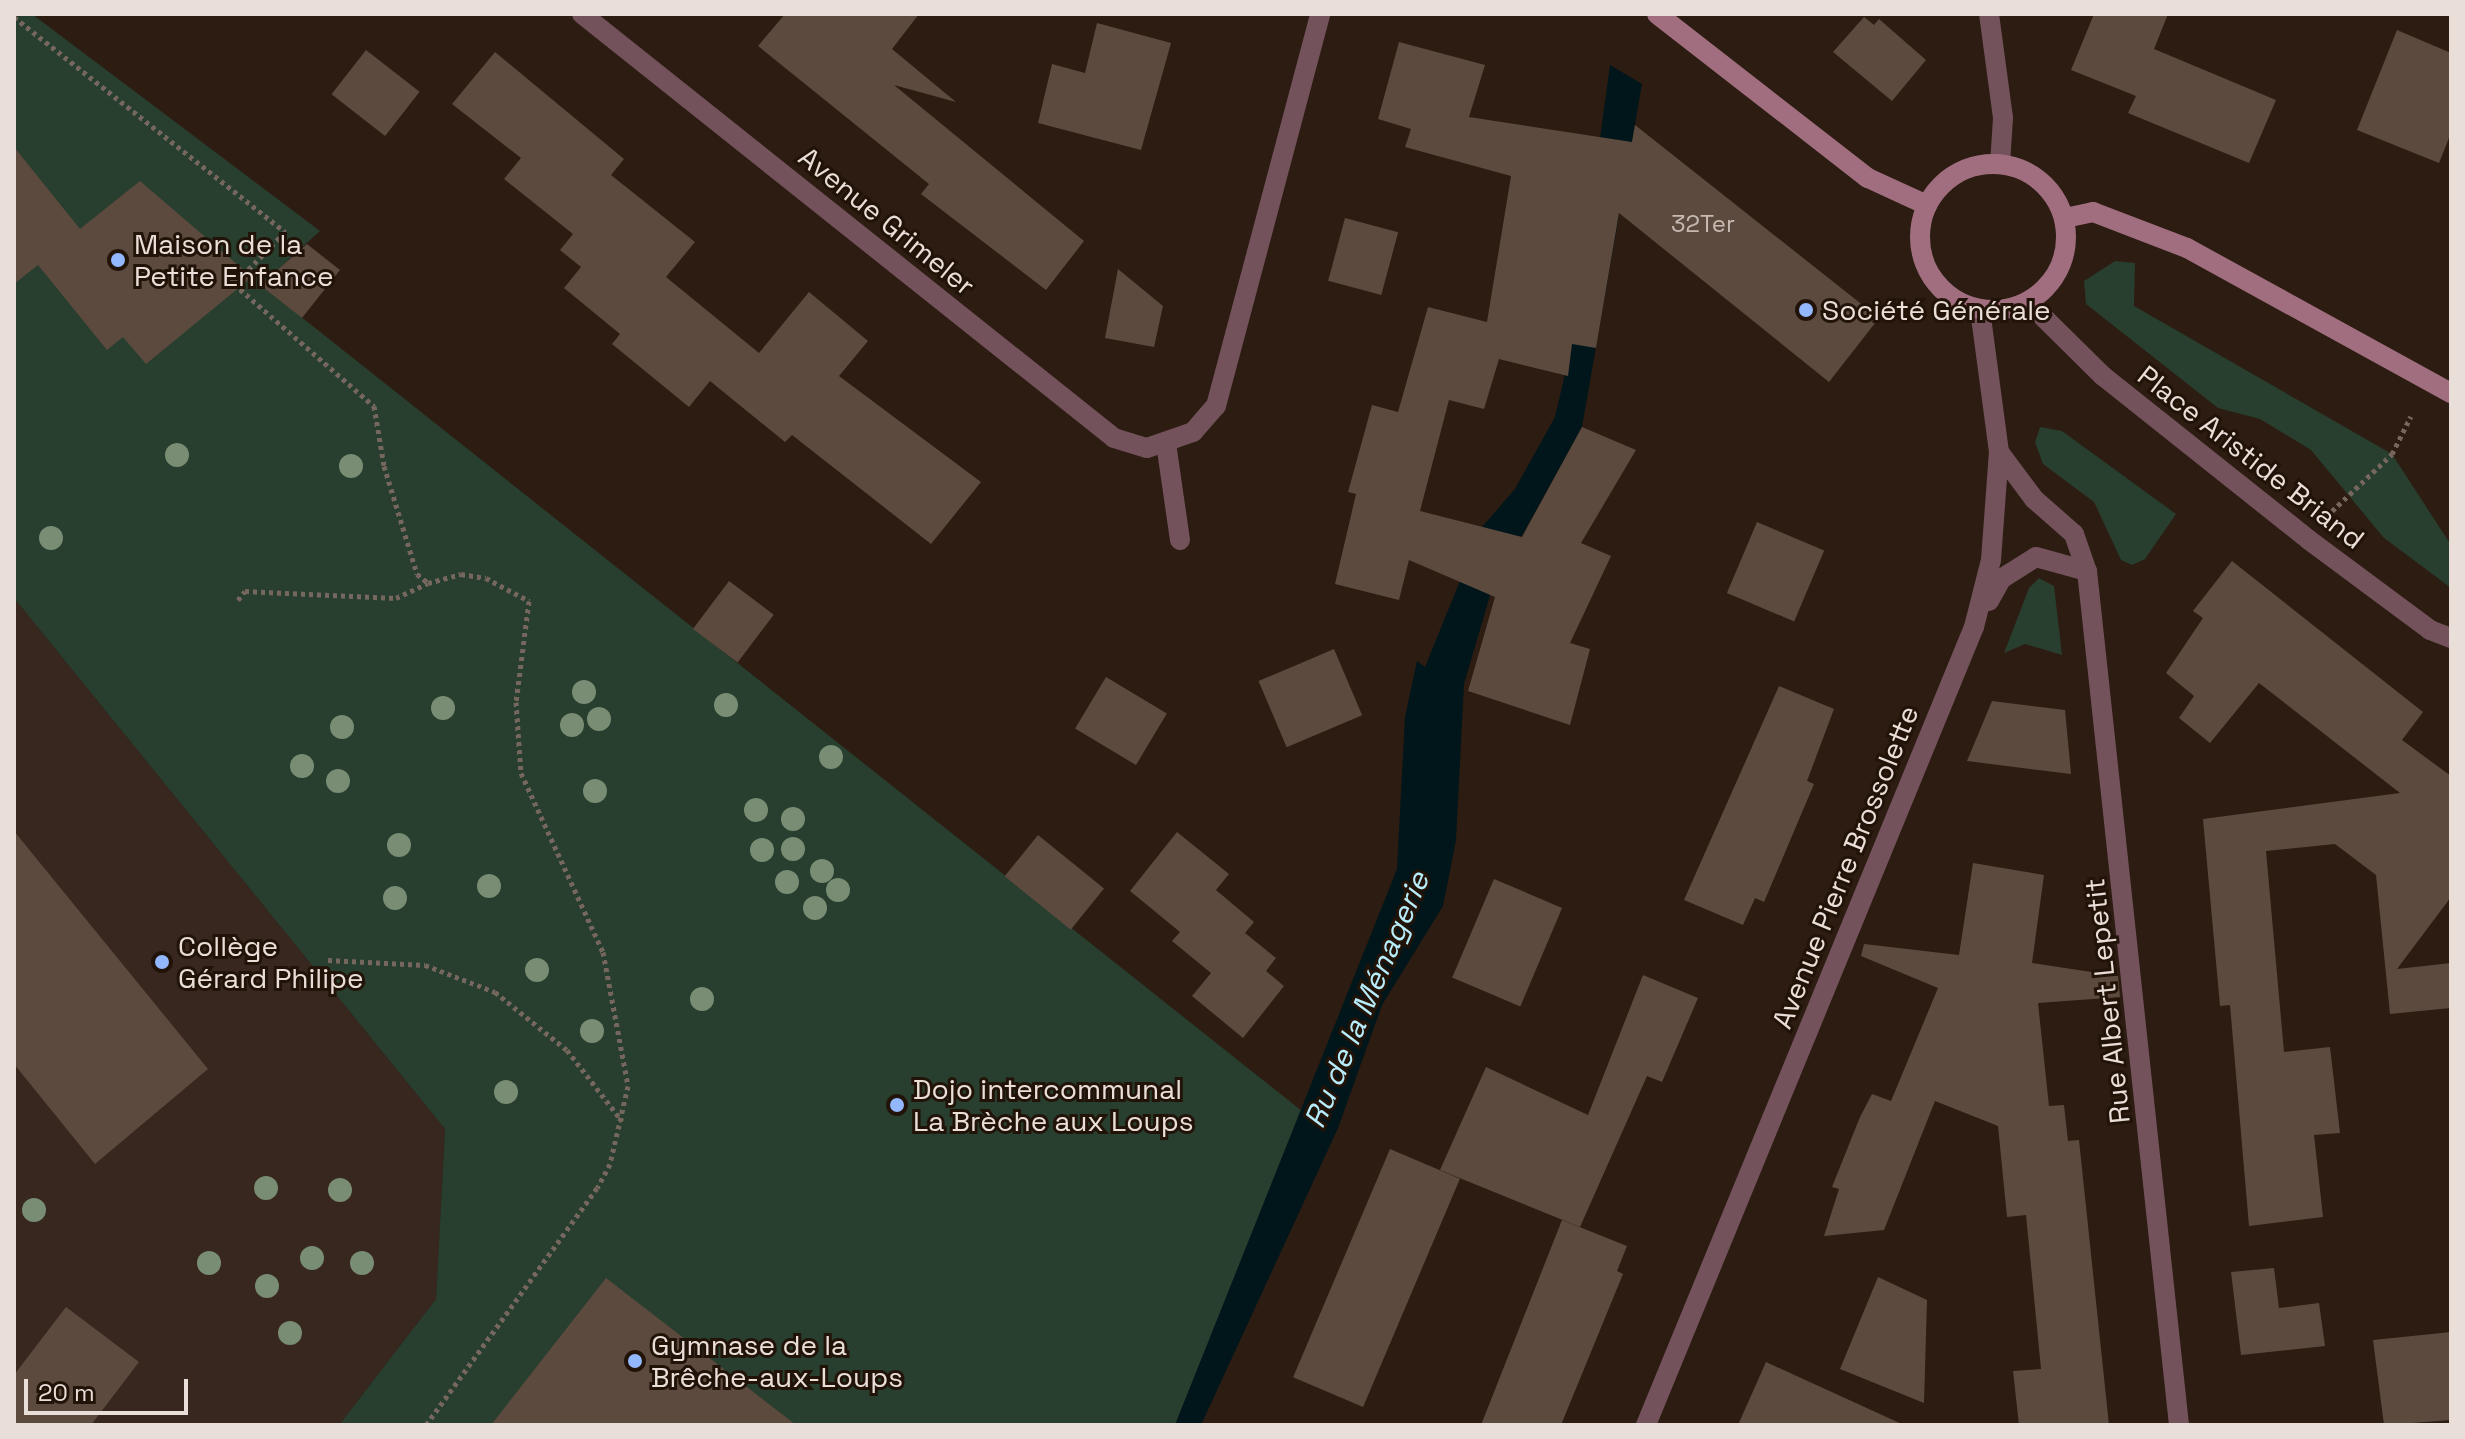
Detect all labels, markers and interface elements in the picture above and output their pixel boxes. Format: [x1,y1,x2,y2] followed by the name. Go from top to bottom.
[792,140,982,302] street label: Avenue Grimeler
[1671,210,1735,238] house number: 32Ter
[134,227,334,293] place label: Maison de la Petite Enfance
[109,251,127,269] marker: Maison de la Petite Enfance
[1822,293,2051,327] place label: Société Générale
[1797,301,1815,319] marker: Société Générale
[2131,358,2371,556] street label: Place Aristide Briand
[1765,701,1925,1033] street label: Avenue Pierre Brossolette
[1297,867,1437,1133] water label: Ru de la Ménagerie
[2077,877,2137,1125] street label: Rue Albert Lepetit
[178,929,364,995] place label: Collège Gérard Philipe
[153,953,171,971] marker: Collège Gérard Philipe
[913,1072,1194,1138] place label: Dojo intercommunal La Brèche aux Loups
[888,1096,906,1114] marker: Dojo intercommunal La Brèche aux Loups
[651,1328,903,1394] place label: Gymnase de la Brêche-aux-Loups
[626,1352,644,1370] marker: Gymnase de la Brêche-aux-Loups
[28,1363,192,1413] scale bar
[38,1377,95,1408] text: 20 m

